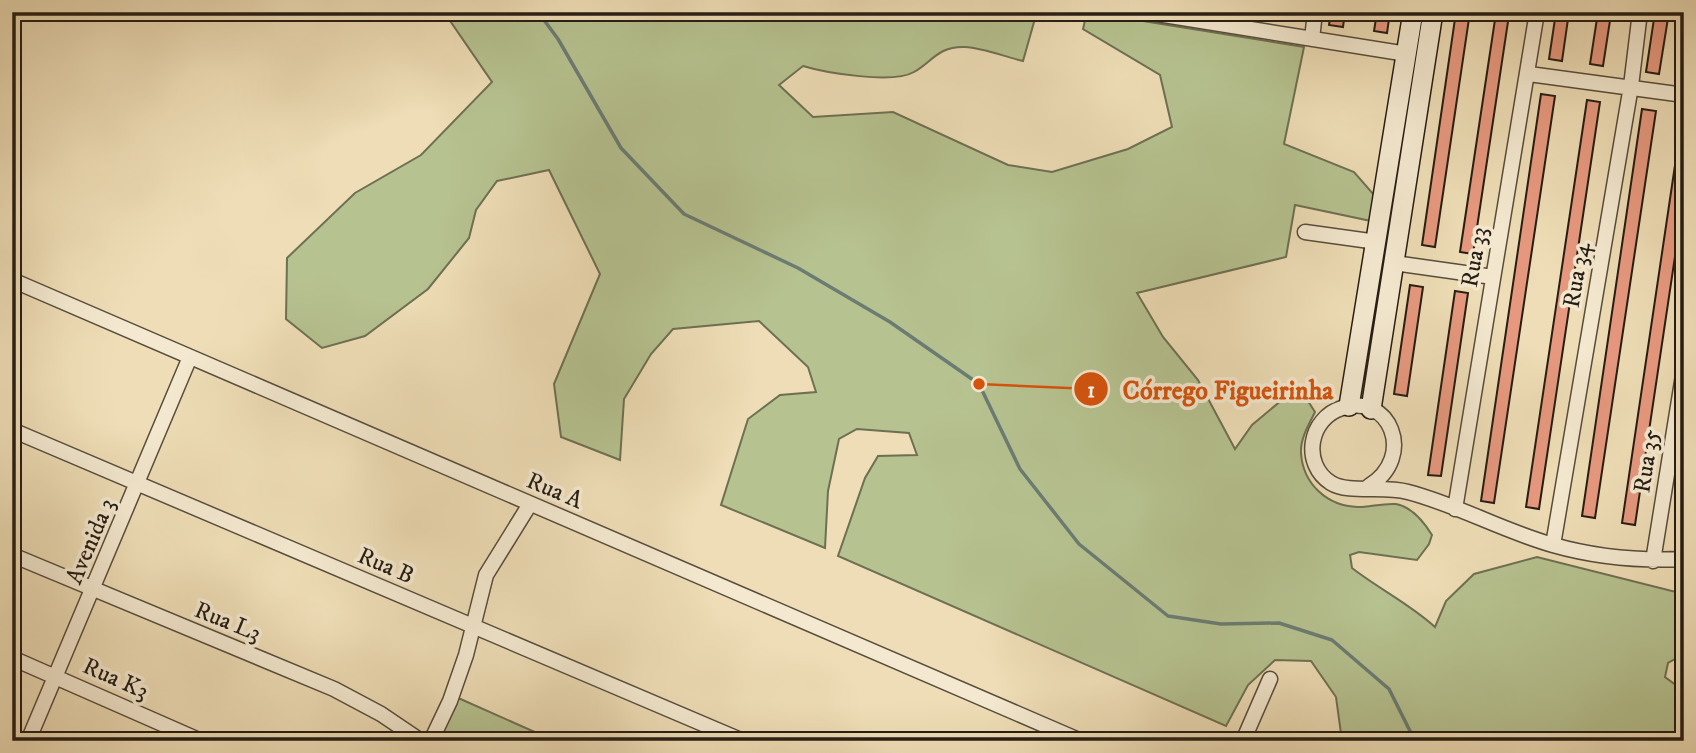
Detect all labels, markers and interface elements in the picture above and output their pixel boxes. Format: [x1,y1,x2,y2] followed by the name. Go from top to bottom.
[1455,225,1495,290] street label: Rua 33
[1557,239,1598,310] street label: Rua 34
[1073,366,1347,413] callout: Córrego Figueirinha
[1123,375,1334,408] text: Córrego Figueirinha
[1087,378,1095,404] text: 1
[1627,427,1667,495] street label: Rua 35
[522,466,588,516] street label: Rua A
[59,494,122,589] street label: Avenida 3
[353,541,418,591] street label: Rua B
[190,595,265,649] street label: Rua L3
[78,651,153,707] street label: Rua K3

